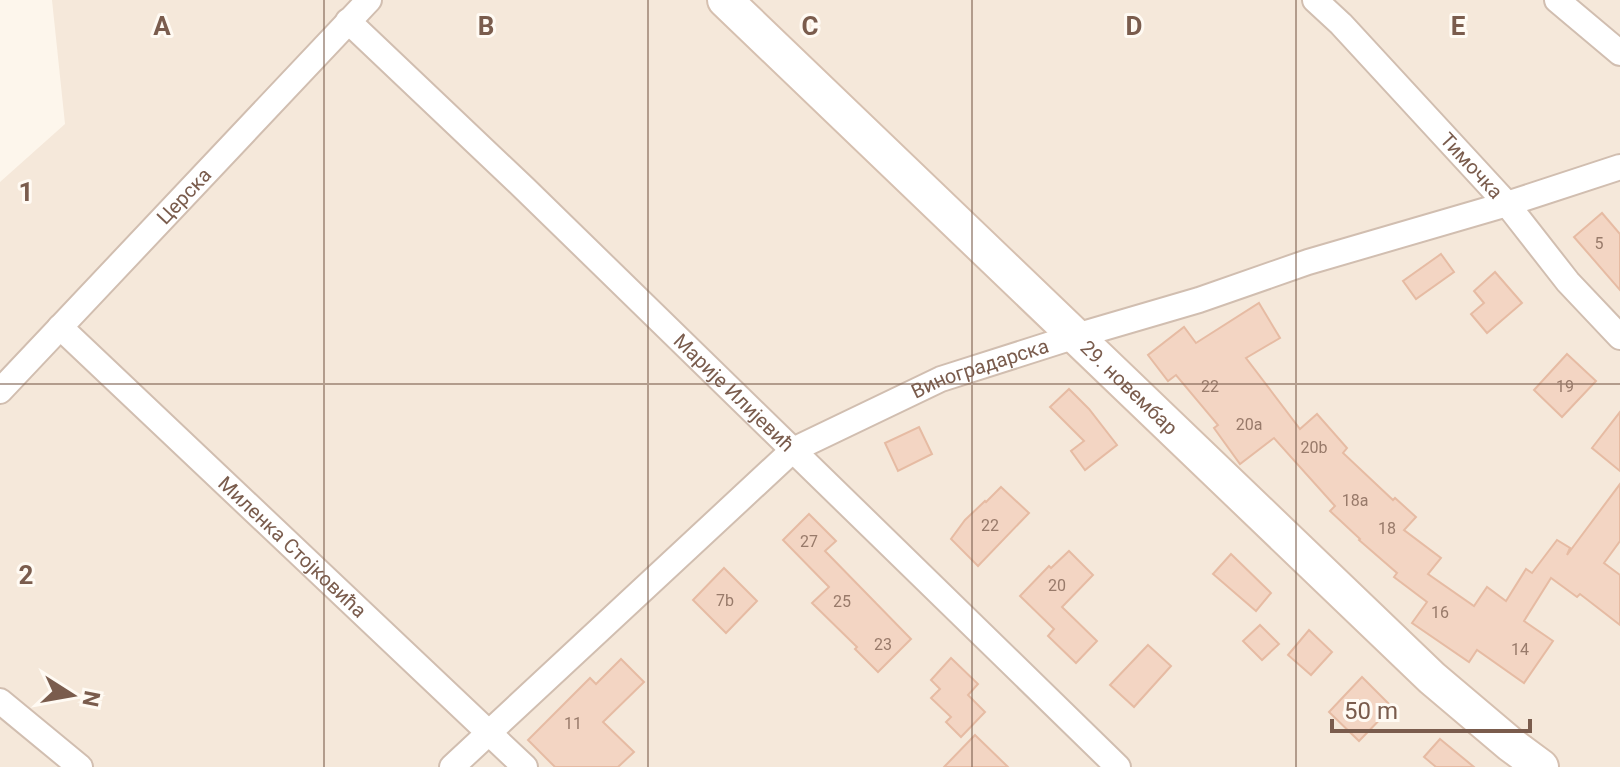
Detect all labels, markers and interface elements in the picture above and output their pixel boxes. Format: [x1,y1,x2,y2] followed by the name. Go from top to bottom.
[153,11,171,41] text: A
[478,11,494,41] text: B
[801,11,819,41] text: C
[1126,11,1142,41] text: D
[1451,11,1466,41] text: E
[1435,128,1508,204] street label: Тимочка
[152,163,216,229] street label: Церска
[19,177,33,207] text: 1
[1595,234,1604,253] house number: 5
[669,329,799,457] street label: Марије Илијевић
[907,334,1052,404] street label: Виноградарска
[1075,335,1183,440] street label: 29. новембар
[1201,377,1219,396] house number: 22
[1556,377,1574,396] house number: 19
[1236,415,1262,434] house number: 20a
[1301,438,1328,457] house number: 20b
[213,471,372,623] street label: Миленка Стојковића
[1342,491,1368,510] house number: 18a
[981,516,999,535] house number: 22
[1378,519,1396,538] house number: 18
[800,532,818,551] house number: 27
[19,560,33,590] text: 2
[1048,576,1066,595] house number: 20
[716,591,734,610] house number: 7b
[833,592,851,611] house number: 25
[1431,603,1449,622] house number: 16
[874,635,892,654] house number: 23
[1511,640,1529,659] house number: 14
[32,655,112,735] north arrow
[1332,683,1530,733] scale bar
[77,689,105,709] text: N
[1344,697,1398,725] text: 50 m
[564,714,582,733] house number: 11

